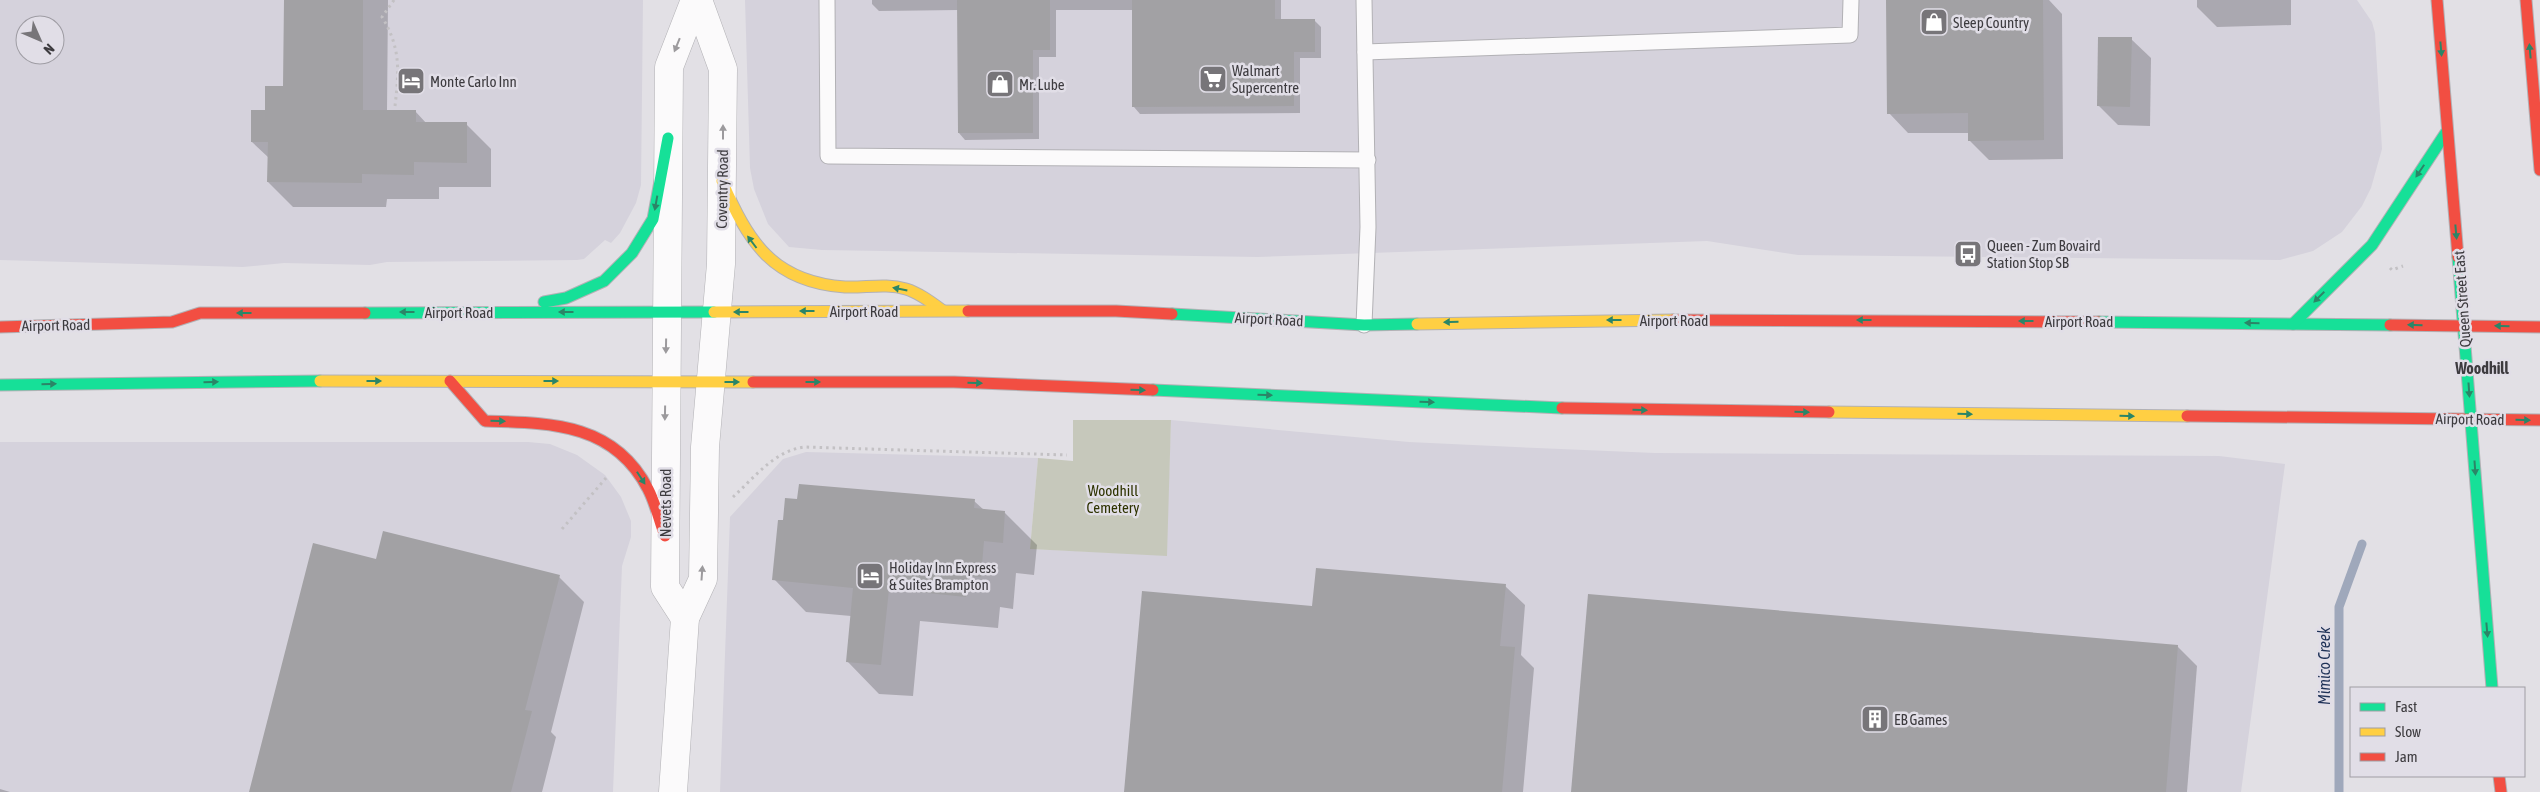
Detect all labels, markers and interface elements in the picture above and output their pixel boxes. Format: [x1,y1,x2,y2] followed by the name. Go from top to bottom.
[1919,7,1949,37] shop icon: Sleep Country
[1953,14,2029,31] place label: Sleep Country
[15,15,65,65] north arrow
[673,38,681,52] one-way arrow
[41,41,58,58] text: N
[2437,41,2445,57] one-way arrow
[2526,43,2534,59] one-way arrow
[1232,62,1299,96] place label: Walmart Supercentre
[1198,64,1228,94] supermarket icon: Walmart Supercentre
[396,66,426,96] hotel icon: Monte Carlo Inn
[985,69,1015,99] shop icon: Mr. Lube
[430,73,517,90] place label: Monte Carlo Inn
[1019,76,1065,93] place label: Mr. Lube
[719,124,727,140] one-way arrow
[713,149,731,229] street label: Coventry Road
[2416,165,2425,178] one-way arrow
[651,195,659,211] one-way arrow
[2452,224,2460,240] one-way arrow
[747,236,758,249] one-way arrow
[1987,237,2101,271] place label: Queen - Zum Bovaird Station Stop SB
[1953,239,1983,269] bus stop icon: Queen - Zum Bovaird Station Stop SB
[2450,250,2474,348] street label: Queen Street East
[892,285,908,293] one-way arrow
[2313,291,2325,303] one-way arrow
[830,303,898,320] street label: Airport Road
[425,304,493,321] street label: Airport Road
[399,308,415,316] one-way arrow
[558,308,574,316] one-way arrow
[733,308,749,316] one-way arrow
[799,308,815,316] one-way arrow
[236,309,252,317] one-way arrow
[1234,309,1304,329] street label: Airport Road
[1640,312,1708,329] street label: Airport Road
[2045,313,2113,330] street label: Airport Road
[22,316,90,334] street label: Airport Road
[1605,316,1621,324] one-way arrow
[1855,316,1871,324] one-way arrow
[2018,317,2034,325] one-way arrow
[1443,319,1459,327] one-way arrow
[2244,319,2260,327] one-way arrow
[2407,321,2423,329] one-way arrow
[2494,322,2510,330] one-way arrow
[662,339,670,355] one-way arrow
[2454,359,2510,377] district label: Woodhill
[366,377,382,385] one-way arrow
[543,377,559,385] one-way arrow
[203,378,219,386] one-way arrow
[724,378,740,386] one-way arrow
[805,378,821,386] one-way arrow
[41,380,57,388] one-way arrow
[968,380,984,388] one-way arrow
[2465,382,2473,398] one-way arrow
[1130,386,1146,394] one-way arrow
[1257,392,1273,400] one-way arrow
[1419,398,1435,406] one-way arrow
[661,405,669,421] one-way arrow
[1632,406,1648,414] one-way arrow
[1795,409,1811,417] one-way arrow
[1957,410,1973,418] one-way arrow
[2436,410,2504,428] street label: Airport Road
[2120,412,2136,420] one-way arrow
[2515,416,2531,424] one-way arrow
[490,418,506,426] one-way arrow
[2471,460,2479,476] one-way arrow
[657,469,674,537] street label: Nevets Road
[636,471,646,484] one-way arrow
[1087,482,1139,516] park label: Woodhill Cemetery
[889,559,996,593] place label: Holiday Inn Express & Suites Brampton
[855,561,885,591] hotel icon: Holiday Inn Express & Suites Brampton
[699,565,707,581] one-way arrow
[2484,622,2492,638] one-way arrow
[2315,626,2333,705] water label: Mimico Creek
[2350,687,2525,777] legend
[2395,698,2417,715] text: Fast
[1860,704,1890,734] building icon: EB Games
[1894,711,1947,728] place label: EB Games
[2395,723,2421,740] text: Slow
[2395,748,2418,765] text: Jam

